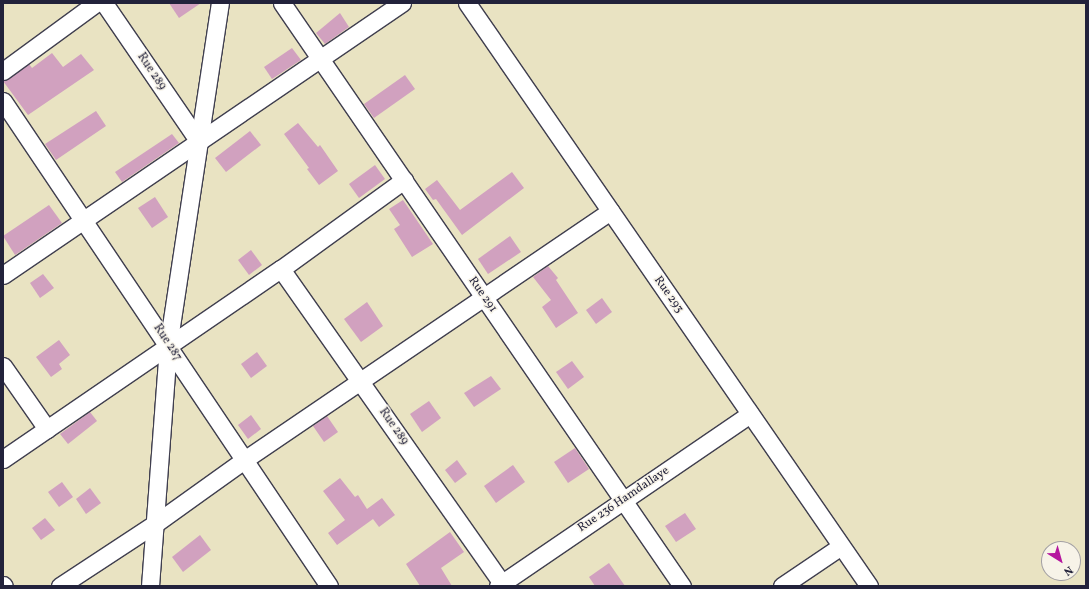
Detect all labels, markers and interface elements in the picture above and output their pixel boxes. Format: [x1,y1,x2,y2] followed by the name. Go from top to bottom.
[133,51,169,93] street label: Rue 289
[465,274,499,316] street label: Rue 291
[650,274,686,316] street label: Rue 293
[149,322,185,364] street label: Rue 287
[375,406,411,448] street label: Rue 289
[576,464,672,536] street label: Rue 236 Hamdallaye
[1041,541,1081,581] north arrow
[1060,562,1076,579] text: N

